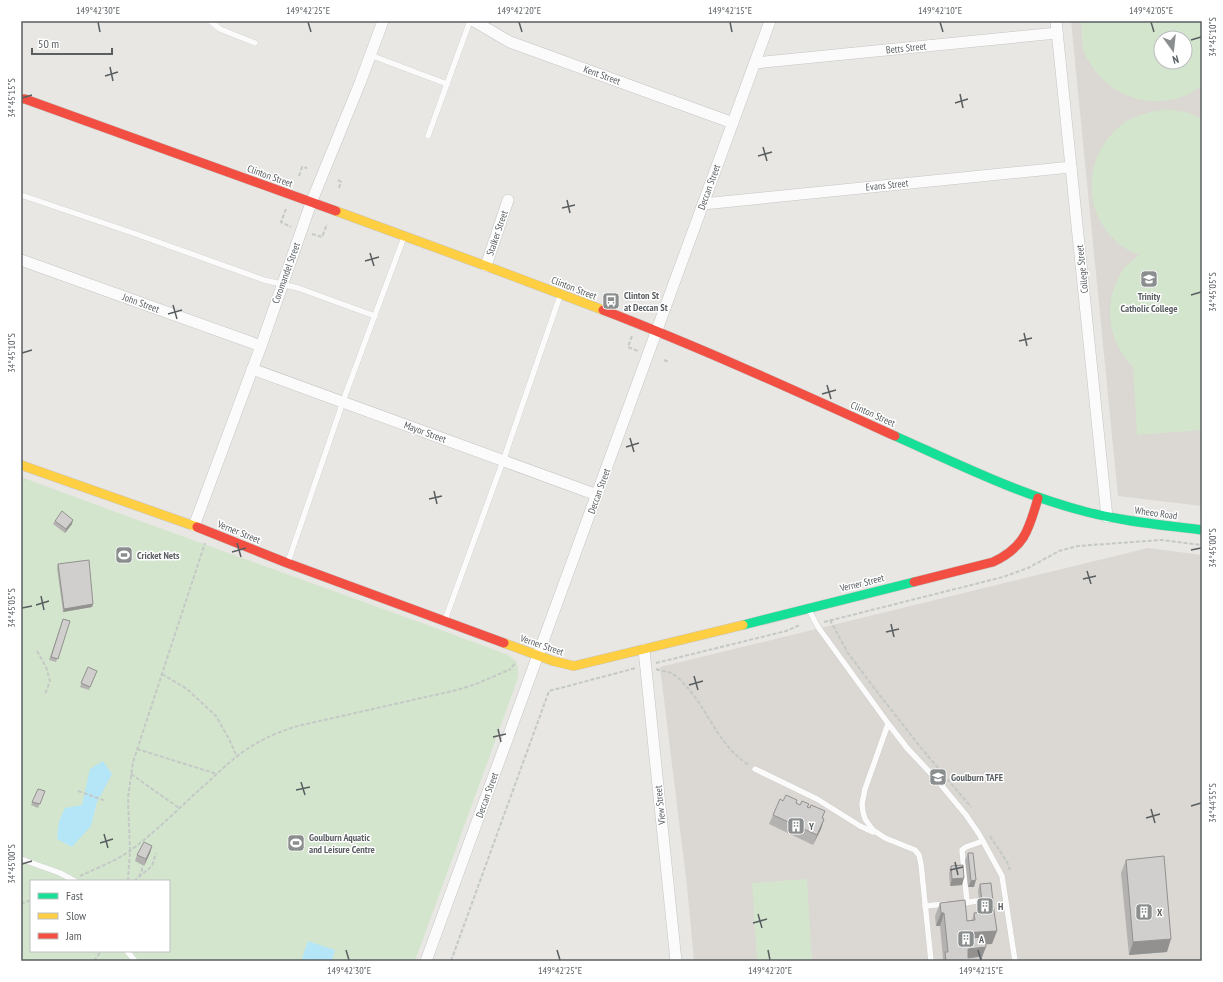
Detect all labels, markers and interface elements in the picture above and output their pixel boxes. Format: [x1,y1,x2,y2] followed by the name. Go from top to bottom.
[76,4,120,17] text: 149°42'30"E
[286,4,330,17] text: 149°42'25"E
[497,4,541,17] text: 149°42'20"E
[708,4,752,17] text: 149°42'15"E
[918,4,962,17] text: 149°42'10"E
[1129,4,1173,17] text: 149°42'05"E
[1206,17,1219,57] text: 34°45'10"S
[32,30,112,56] scale bar
[1153,30,1193,70] north arrow
[38,36,59,51] text: 50 m
[885,39,927,57] street label: Betts Street
[1171,52,1180,67] text: N
[582,62,623,88] street label: Kent Street
[5,78,18,118] text: 34°45'15"S
[245,162,295,190] street label: Clinton Street
[695,162,723,212] street label: Deccan Street
[865,176,909,194] street label: Evans Street
[483,209,511,257] street label: Stalker Street
[269,240,303,305] street label: Coromandel Street
[1073,244,1091,294] street label: College Street
[1139,269,1159,289] school or university icon: Trinity Catholic College
[1206,272,1219,312] text: 34°45'05"S
[549,273,599,303] street label: Clinton Street
[624,289,668,314] place label: Clinton St at Deccan St
[120,290,161,316] street label: John Street
[1121,290,1177,315] place label: Trinity Catholic College
[601,291,621,311] bus stop icon: Clinton St at Deccan St
[5,333,18,373] text: 34°45'10"S
[849,398,898,430] street label: Clinton Street
[402,418,448,446] street label: Mayor Street
[585,466,613,516] street label: Deccan Street
[1134,504,1178,522] street label: Wheeo Road
[215,517,263,547] street label: Verner Street
[1206,528,1219,568] text: 34°45'00"S
[114,545,134,565] sports icon: Cricket Nets
[137,549,180,562] place label: Cricket Nets
[838,571,886,595] street label: Verner Street
[5,588,18,628] text: 34°45'05"S
[518,631,566,659] street label: Verner Street
[928,767,948,787] school or university icon: Goulburn TAFE
[473,770,501,820] street label: Deccan Street
[951,771,1003,784] place label: Goulburn TAFE
[1206,783,1219,823] text: 34°44'55"S
[651,784,669,826] street label: View Street
[786,816,806,836] building icon: Y
[808,820,814,833] place label: Y
[309,831,375,856] place label: Goulburn Aquatic and Leisure Centre
[286,833,306,853] sports icon: Goulburn Aquatic and Leisure Centre
[5,844,18,884] text: 34°45'00"S
[30,880,170,952] legend
[66,888,84,903] text: Fast
[975,896,995,916] building icon: H
[998,900,1003,913] place label: H
[1134,902,1154,922] building icon: X
[1157,906,1163,919] place label: X
[66,908,87,923] text: Slow
[65,928,82,943] text: Jam
[956,929,976,949] building icon: A
[978,933,985,946] place label: A
[327,964,371,977] text: 149°42'30"E
[538,964,582,977] text: 149°42'25"E
[748,964,792,977] text: 149°42'20"E
[959,964,1003,977] text: 149°42'15"E

